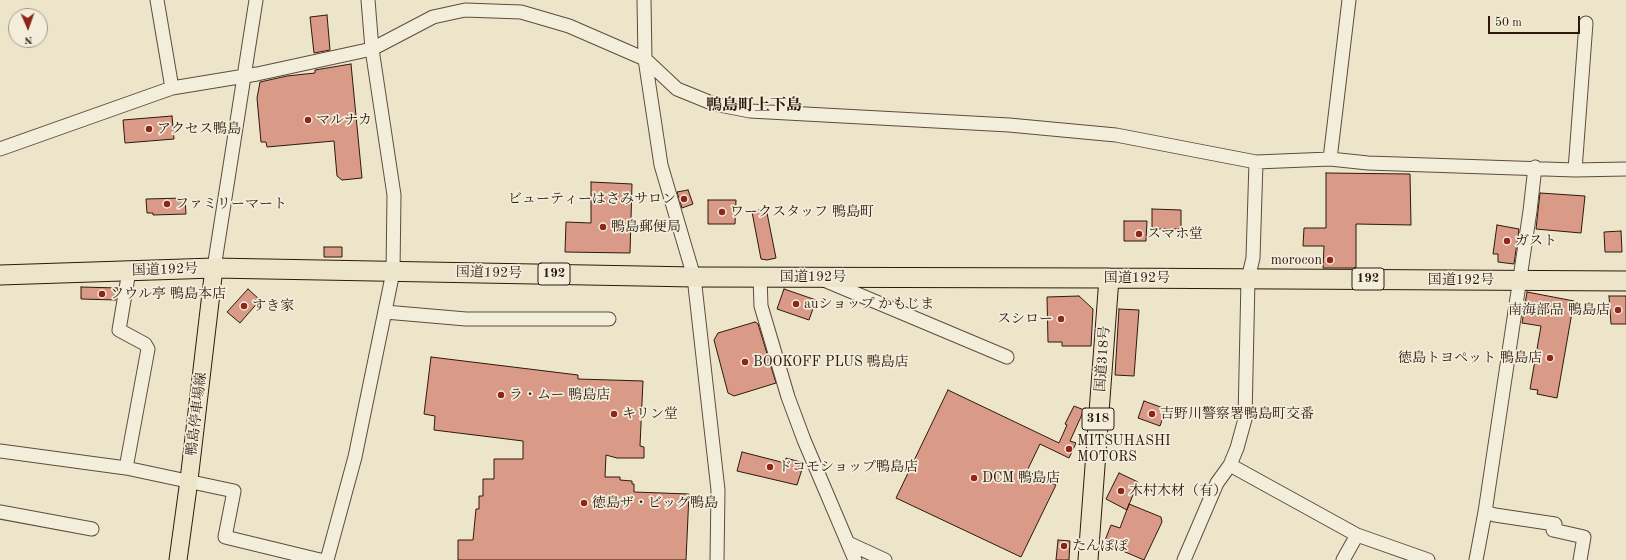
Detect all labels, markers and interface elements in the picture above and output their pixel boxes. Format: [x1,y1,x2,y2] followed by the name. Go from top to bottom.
[8,8,48,48] north arrow
[1490,8,1582,34] scale bar
[1495,17,1522,29] text: 50 m
[24,34,33,45] text: N
[706,96,802,116] district label: 鴨島町上下島
[316,112,372,128] place label: マルナカ
[303,115,313,125] marker: マルナカ
[157,121,241,137] place label: アクセス鴨島
[144,124,154,134] marker: アクセス鴨島
[508,191,676,207] place label: ビューティーはさみサロン
[679,194,689,204] marker: ビューティーはさみサロン
[175,196,287,212] place label: ファミリーマート
[162,199,172,209] marker: ファミリーマート
[730,204,874,220] place label: ワークスタッフ 鴨島町
[717,207,727,217] marker: ワークスタッフ 鴨島町
[611,219,681,235] place label: 鴨島郵便局
[598,222,608,232] marker: 鴨島郵便局
[1147,226,1203,242] place label: スマホ堂
[1134,229,1144,239] marker: スマホ堂
[1515,233,1557,249] place label: ガスト
[1502,236,1512,246] marker: ガスト
[1271,252,1322,268] place label: morocon
[1325,255,1335,265] marker: morocon
[132,260,198,280] street label: 国道192号
[538,263,570,285] road number: 192
[456,264,522,282] street label: 国道192号
[1352,268,1384,290] road number: 192
[780,269,846,285] street label: 国道192号
[1104,270,1170,286] street label: 国道192号
[1428,272,1494,288] street label: 国道192号
[110,286,226,302] place label: ソウル亭 鴨島本店
[97,289,107,299] marker: ソウル亭 鴨島本店
[804,296,934,312] place label: auショップ かもじま
[252,298,294,314] place label: すき家
[791,299,801,309] marker: auショップ かもじま
[239,301,249,311] marker: すき家
[1508,302,1610,318] place label: 南海部品 鴨島店
[1613,305,1623,315] marker: 南海部品 鴨島店
[997,311,1053,327] place label: スシロー
[1056,314,1066,324] marker: スシロー
[1092,325,1114,393] street label: 国道318号
[1398,350,1542,366] place label: 徳島トヨペット 鴨島店
[1545,353,1555,363] marker: 徳島トヨペット 鴨島店
[753,354,909,370] place label: BOOKOFF PLUS 鴨島店
[740,357,750,367] marker: BOOKOFF PLUS 鴨島店
[184,371,210,457] street label: 鴨島停車場線
[509,387,610,403] place label: ラ・ムー 鴨島店
[496,390,506,400] marker: ラ・ムー 鴨島店
[622,406,678,422] place label: キリン堂
[1160,406,1314,422] place label: 吉野川警察署鴨島町交番
[1082,408,1114,430] road number: 318
[609,409,619,419] marker: キリン堂
[1147,409,1157,419] marker: 吉野川警察署鴨島町交番
[1077,433,1170,466] place label: MITSUHASHI MOTORS
[1064,444,1074,454] marker: MITSUHASHI MOTORS
[778,459,918,475] place label: ドコモショップ鴨島店
[765,462,775,472] marker: ドコモショップ鴨島店
[982,470,1060,486] place label: DCM 鴨島店
[969,473,979,483] marker: DCM 鴨島店
[1129,483,1227,499] place label: 木村木材（有）
[1116,486,1126,496] marker: 木村木材（有）
[592,495,718,511] place label: 徳島ザ・ビッグ鴨島
[579,498,589,508] marker: 徳島ザ・ビッグ鴨島
[1072,538,1128,554] place label: たんぽぽ
[1059,541,1069,551] marker: たんぽぽ

